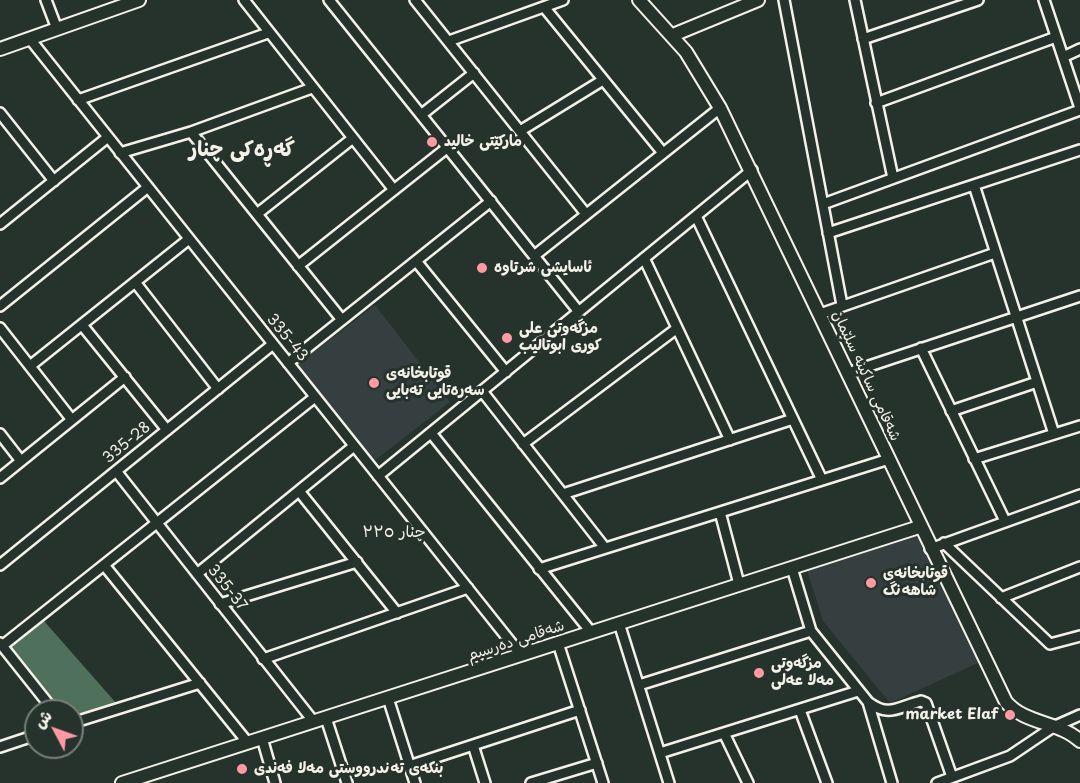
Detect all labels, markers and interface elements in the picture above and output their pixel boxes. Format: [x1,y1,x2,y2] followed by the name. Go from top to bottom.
[444,133,522,151] place label: مارکێتی خالید
[425,135,439,149] marker: مارکێتی خالید
[189,137,295,163] district label: گەڕەکی چنار
[494,259,592,277] place label: ئاسایشی شرتاوە
[475,261,489,275] marker: ئاسایشی شرتاوە
[828,308,904,444] street label: شەقامی ساکینە سلێمان
[262,311,312,365] street label: 335-43
[519,320,602,355] place label: مزگەوتی علی کوری ابوتالیب
[500,331,514,345] marker: مزگەوتی علی کوری ابوتالیب
[386,365,485,400] place label: قوتابخانەی سەرەتایی تەبایی
[367,376,381,390] marker: قوتابخانەی سەرەتایی تەبایی
[100,418,154,468] street label: 335-28
[362,523,426,543] district label: چنار ٣٣٥
[203,561,251,615] street label: 335-37
[883,565,948,600] place label: قوتابخانەى شاهەنگ
[864,576,878,590] marker: قوتابخانەى شاهەنگ
[465,617,567,665] street label: شەقامی دەرسیم
[771,655,834,690] place label: مزگەوتی مەلا عەلی
[752,666,766,680] marker: مزگەوتی مەلا عەلی
[24,699,84,759] north arrow
[27,704,57,733] text: ش
[906,706,998,724] place label: market Elaf
[1003,708,1017,722] marker: market Elaf
[254,760,443,778] place label: بنکەی تەندرووستی مەلا فەندی
[235,762,249,776] marker: بنکەی تەندرووستی مەلا فەندی

